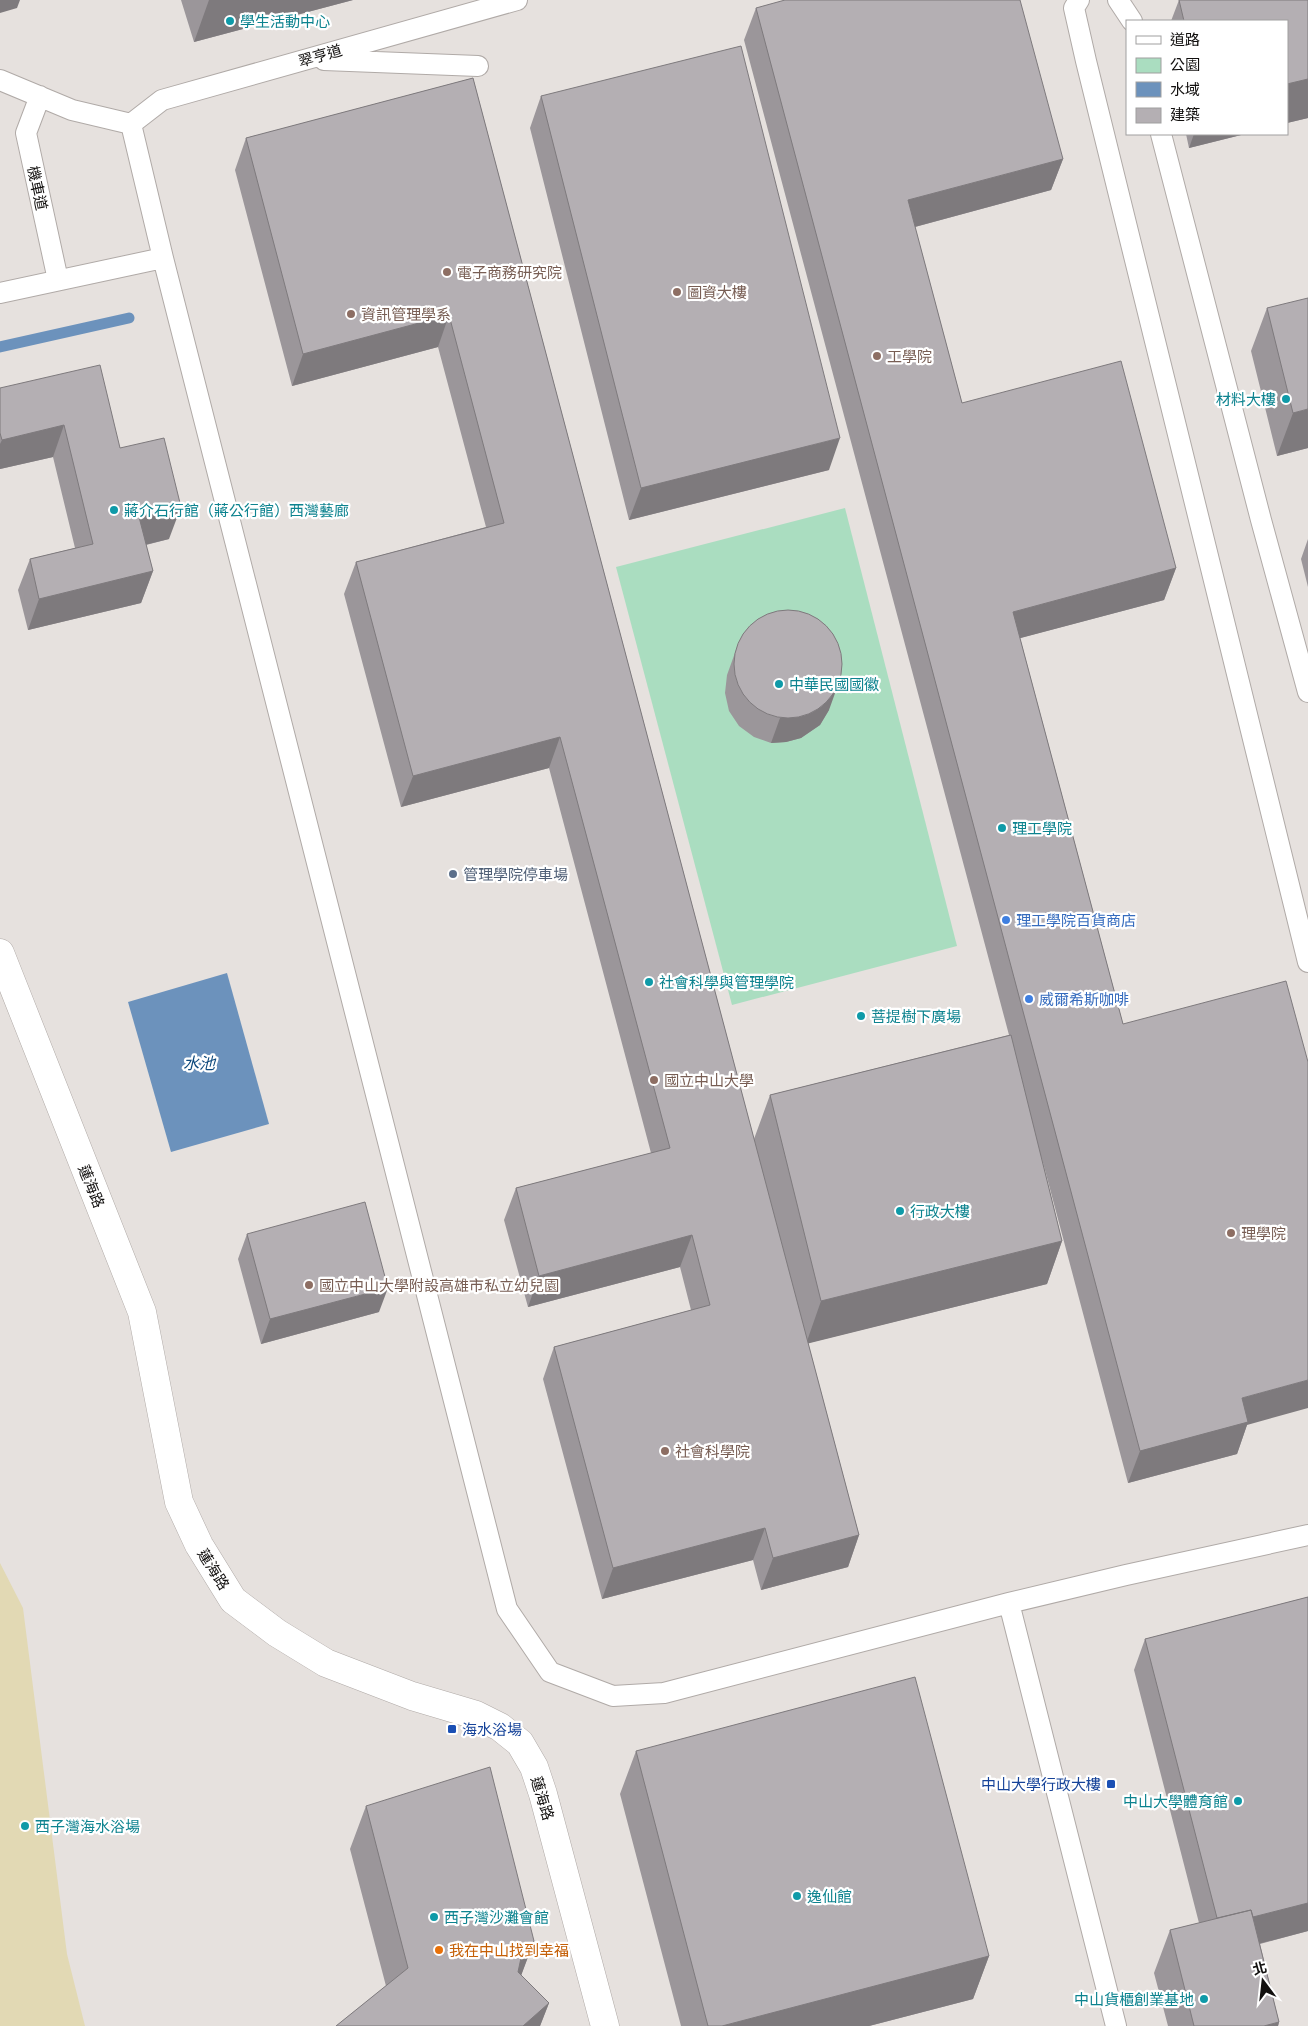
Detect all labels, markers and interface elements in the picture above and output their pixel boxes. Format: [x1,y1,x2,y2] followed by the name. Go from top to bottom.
[240,12,330,30] place label: 學生活動中心
[224,15,236,27] marker: 學生活動中心
[1126,20,1288,135] legend
[1170,30,1200,48] text: 道路
[296,40,344,70] street label: 翠亨道
[1170,55,1200,73] text: 公園
[1170,80,1200,98] text: 水域
[1170,105,1200,123] text: 建築
[25,164,51,212] street label: 機車道
[457,263,562,281] place label: 電子商務研究院
[441,266,453,278] marker: 電子商務研究院
[687,283,747,301] place label: 圖資大樓
[671,286,683,298] marker: 圖資大樓
[361,305,451,323] place label: 資訊管理學系
[345,308,357,320] marker: 資訊管理學系
[887,347,932,365] place label: 工學院
[871,350,883,362] marker: 工學院
[1216,390,1276,408] place label: 材料大樓
[1280,393,1292,405] marker: 材料大樓
[124,501,349,519] place label: 蔣介石行館（蔣公行館）西灣藝廊
[108,504,120,516] marker: 蔣介石行館（蔣公行館）西灣藝廊
[789,675,879,693] place label: 中華民國國徽
[773,678,785,690] marker: 中華民國國徽
[1012,819,1072,837] place label: 理工學院
[996,822,1008,834] marker: 理工學院
[463,865,568,883] place label: 管理學院停車場
[447,868,459,880] marker: 管理學院停車場
[1016,911,1136,929] place label: 理工學院百貨商店
[1000,914,1012,926] marker: 理工學院百貨商店
[659,973,794,991] place label: 社會科學與管理學院
[643,976,655,988] marker: 社會科學與管理學院
[1039,990,1129,1008] place label: 威爾希斯咖啡
[1023,993,1035,1005] marker: 威爾希斯咖啡
[871,1007,961,1025] place label: 菩提樹下廣場
[855,1010,867,1022] marker: 菩提樹下廣場
[183,1053,217,1073] water label: 水池
[664,1071,754,1089] place label: 國立中山大學
[648,1074,660,1086] marker: 國立中山大學
[75,1162,109,1210] street label: 蓮海路
[910,1202,970,1220] place label: 行政大樓
[894,1205,906,1217] marker: 行政大樓
[1241,1224,1286,1242] place label: 理學院
[1225,1227,1237,1239] marker: 理學院
[319,1276,559,1294] place label: 國立中山大學附設高雄市私立幼兒園
[303,1279,315,1291] marker: 國立中山大學附設高雄市私立幼兒園
[675,1442,750,1460] place label: 社會科學院
[659,1445,671,1457] marker: 社會科學院
[194,1545,234,1593] street label: 蓮海路
[462,1720,522,1738] place label: 海水浴場
[446,1723,458,1735] marker: 海水浴場
[528,1774,558,1822] street label: 蓮海路
[981,1775,1101,1793] place label: 中山大學行政大樓
[1105,1778,1117,1790] marker: 中山大學行政大樓
[1123,1792,1228,1810] place label: 中山大學體育館
[1232,1795,1244,1807] marker: 中山大學體育館
[35,1817,140,1835] place label: 西子灣海水浴場
[19,1820,31,1832] marker: 西子灣海水浴場
[807,1887,852,1905] place label: 逸仙館
[791,1890,803,1902] marker: 逸仙館
[444,1908,549,1926] place label: 西子灣沙灘會館
[428,1911,440,1923] marker: 西子灣沙灘會館
[449,1941,569,1959] place label: 我在中山找到幸福
[433,1944,445,1956] marker: 我在中山找到幸福
[1238,1956,1288,2006] north arrow
[1251,1958,1268,1978] text: 北
[1074,1990,1194,2008] place label: 中山貨櫃創業基地
[1198,1993,1210,2005] marker: 中山貨櫃創業基地

